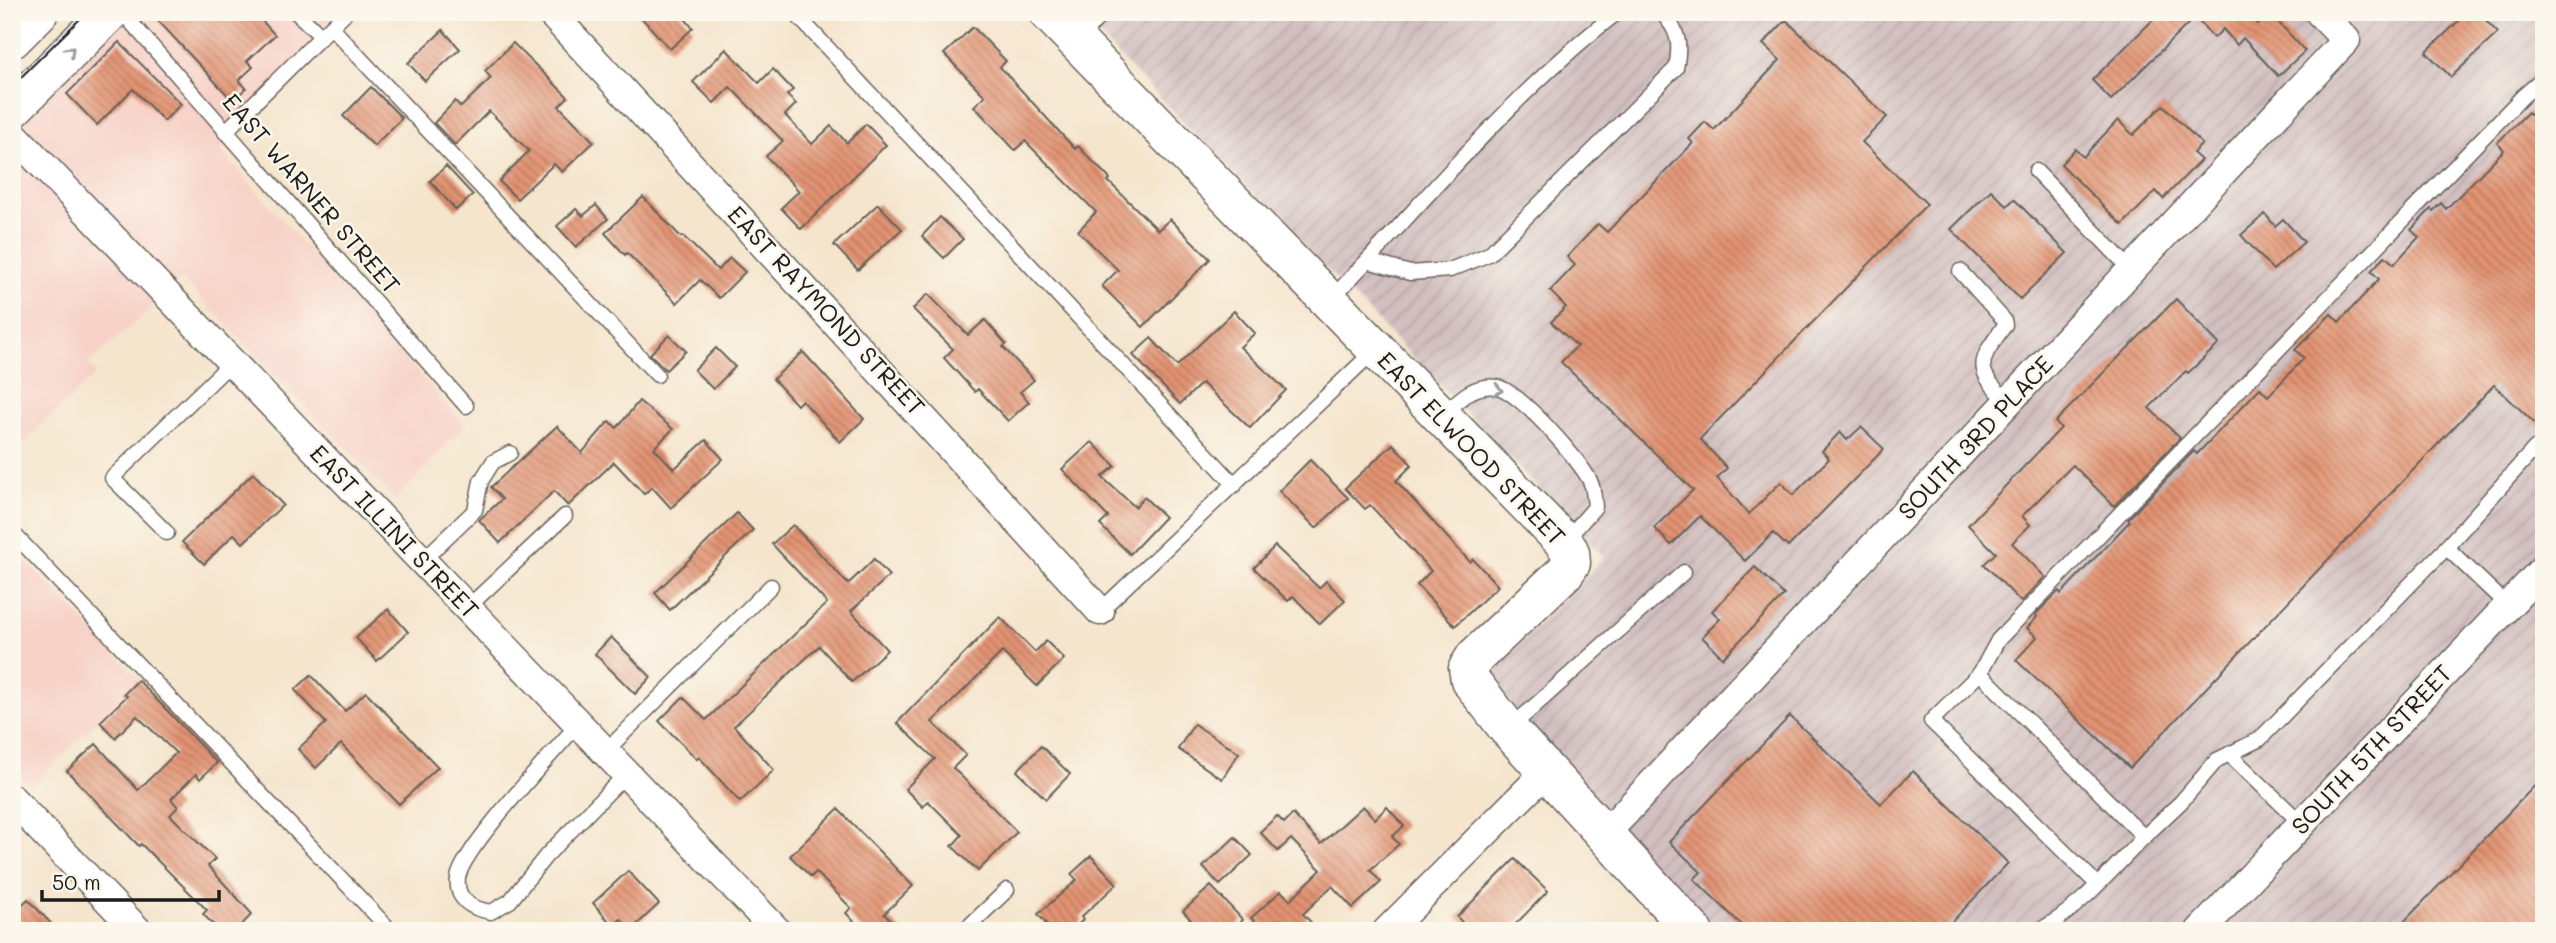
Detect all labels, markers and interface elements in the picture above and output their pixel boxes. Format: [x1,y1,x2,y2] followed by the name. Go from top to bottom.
[62,47,75,60] one-way arrow
[217,86,408,300] street label: EAST WARNER STREET
[722,199,932,421] street label: EAST RAYMOND STREET
[1371,345,1573,551] street label: EAST ELWOOD STREET
[1891,348,2059,526] street label: SOUTH 3RD PLACE
[1492,382,1504,396] one-way arrow
[304,437,486,625] street label: EAST ILLINI STREET
[2284,657,2458,841] street label: SOUTH 5TH STREET
[42,859,219,903] scale bar
[52,868,101,895] text: 50 m

